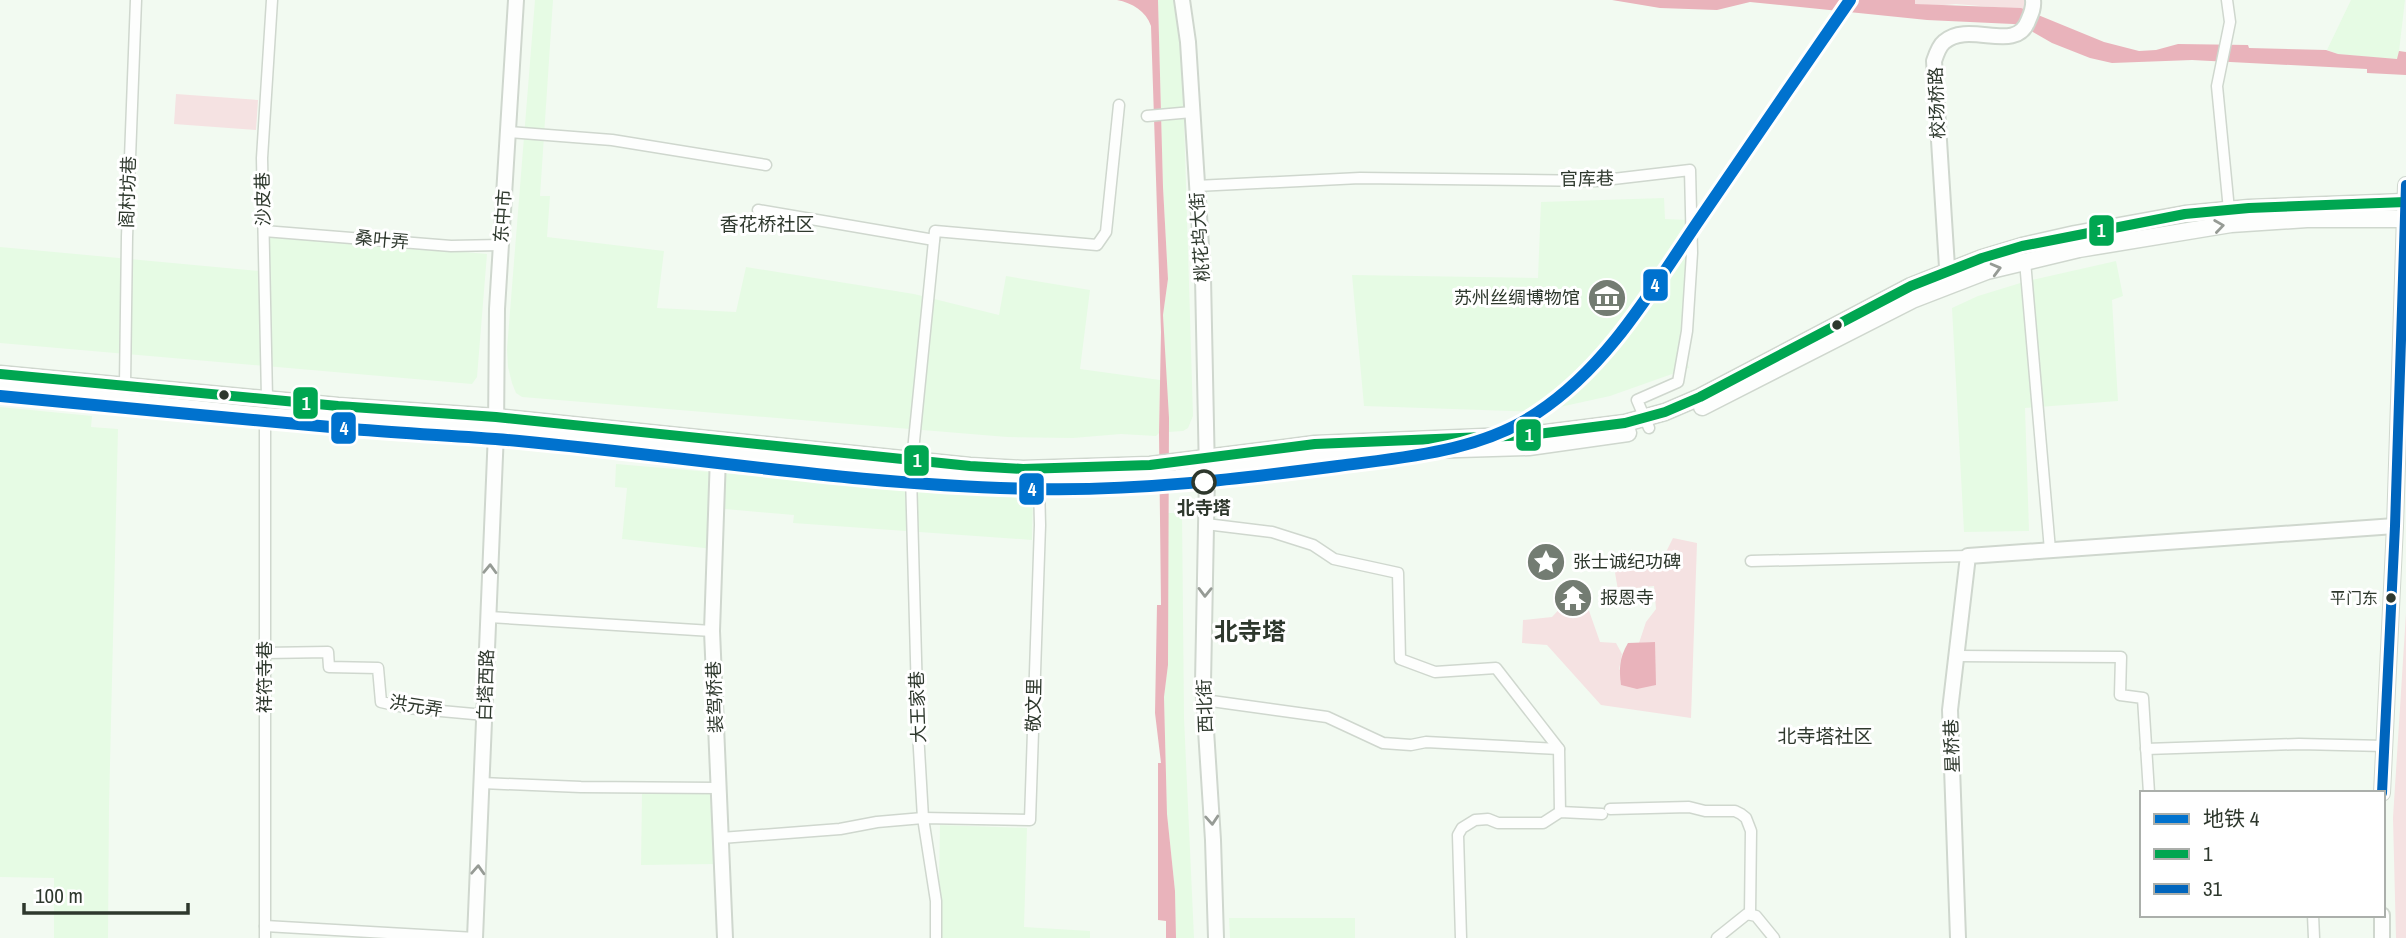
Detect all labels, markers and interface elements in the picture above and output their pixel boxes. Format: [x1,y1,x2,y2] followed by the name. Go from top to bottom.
[1923,67,1950,139] street label: 校场桥路
[114,156,141,228] street label: 阁村坊巷
[1560,166,1614,191] street label: 官库巷
[250,172,275,226] street label: 沙皮巷
[488,188,517,244] street label: 东中市
[1184,191,1215,283] street label: 桃花坞大街
[719,211,815,237] district label: 香花桥社区
[2088,214,2115,247] line badge: 1
[2097,217,2106,243] text: 1
[2213,218,2225,233] one-way arrow
[354,225,410,254] street label: 桑叶弄
[1990,262,2002,277] one-way arrow
[1642,268,1669,302] line badge: 4
[1651,272,1660,298] text: 4
[1586,277,1628,319] museum icon: 苏州丝绸博物馆
[1454,285,1580,310] place label: 苏州丝绸博物馆
[1830,318,1844,332] unlabelled marker
[292,386,319,420] line badge: 1
[217,388,231,402] unlabelled marker
[302,390,311,416] text: 1
[330,411,357,445] line badge: 4
[340,415,349,441] text: 4
[1515,418,1542,452] line badge: 1
[1525,422,1534,448] text: 1
[903,444,930,477] line badge: 1
[913,447,922,473] text: 1
[1192,470,1216,494] marker: 北寺塔
[1018,472,1045,506] line badge: 4
[1028,476,1037,502] text: 4
[1177,495,1231,520] place label: 北寺塔
[1525,541,1567,583] place icon: 张士诚纪功碑
[1573,549,1681,574] place label: 张士诚纪功碑
[483,563,498,574] one-way arrow
[1552,577,1594,619] temple icon: 报恩寺
[1600,585,1654,610] place label: 报恩寺
[1197,587,1212,598] one-way arrow
[2330,587,2378,609] place label: 平门东
[2384,591,2398,605] marker: 平门东
[1214,615,1286,647] district label: 北寺塔
[252,641,277,713] street label: 祥符寺巷
[472,649,499,721] street label: 白塔西路
[701,661,728,733] street label: 装驾桥巷
[904,671,931,743] street label: 大王家巷
[1021,678,1046,732] street label: 敬文里
[1191,679,1218,733] street label: 西北街
[387,689,445,722] street label: 洪元弄
[1938,719,1965,773] street label: 星桥巷
[1777,723,1873,749] district label: 北寺塔社区
[2140,791,2385,917] legend
[2203,804,2260,833] text: 地铁 4
[1204,814,1219,825] one-way arrow
[2203,839,2213,868] text: 1
[470,864,485,875] one-way arrow
[24,872,189,916] scale bar
[2203,874,2223,903] text: 31
[35,881,83,910] text: 100 m

